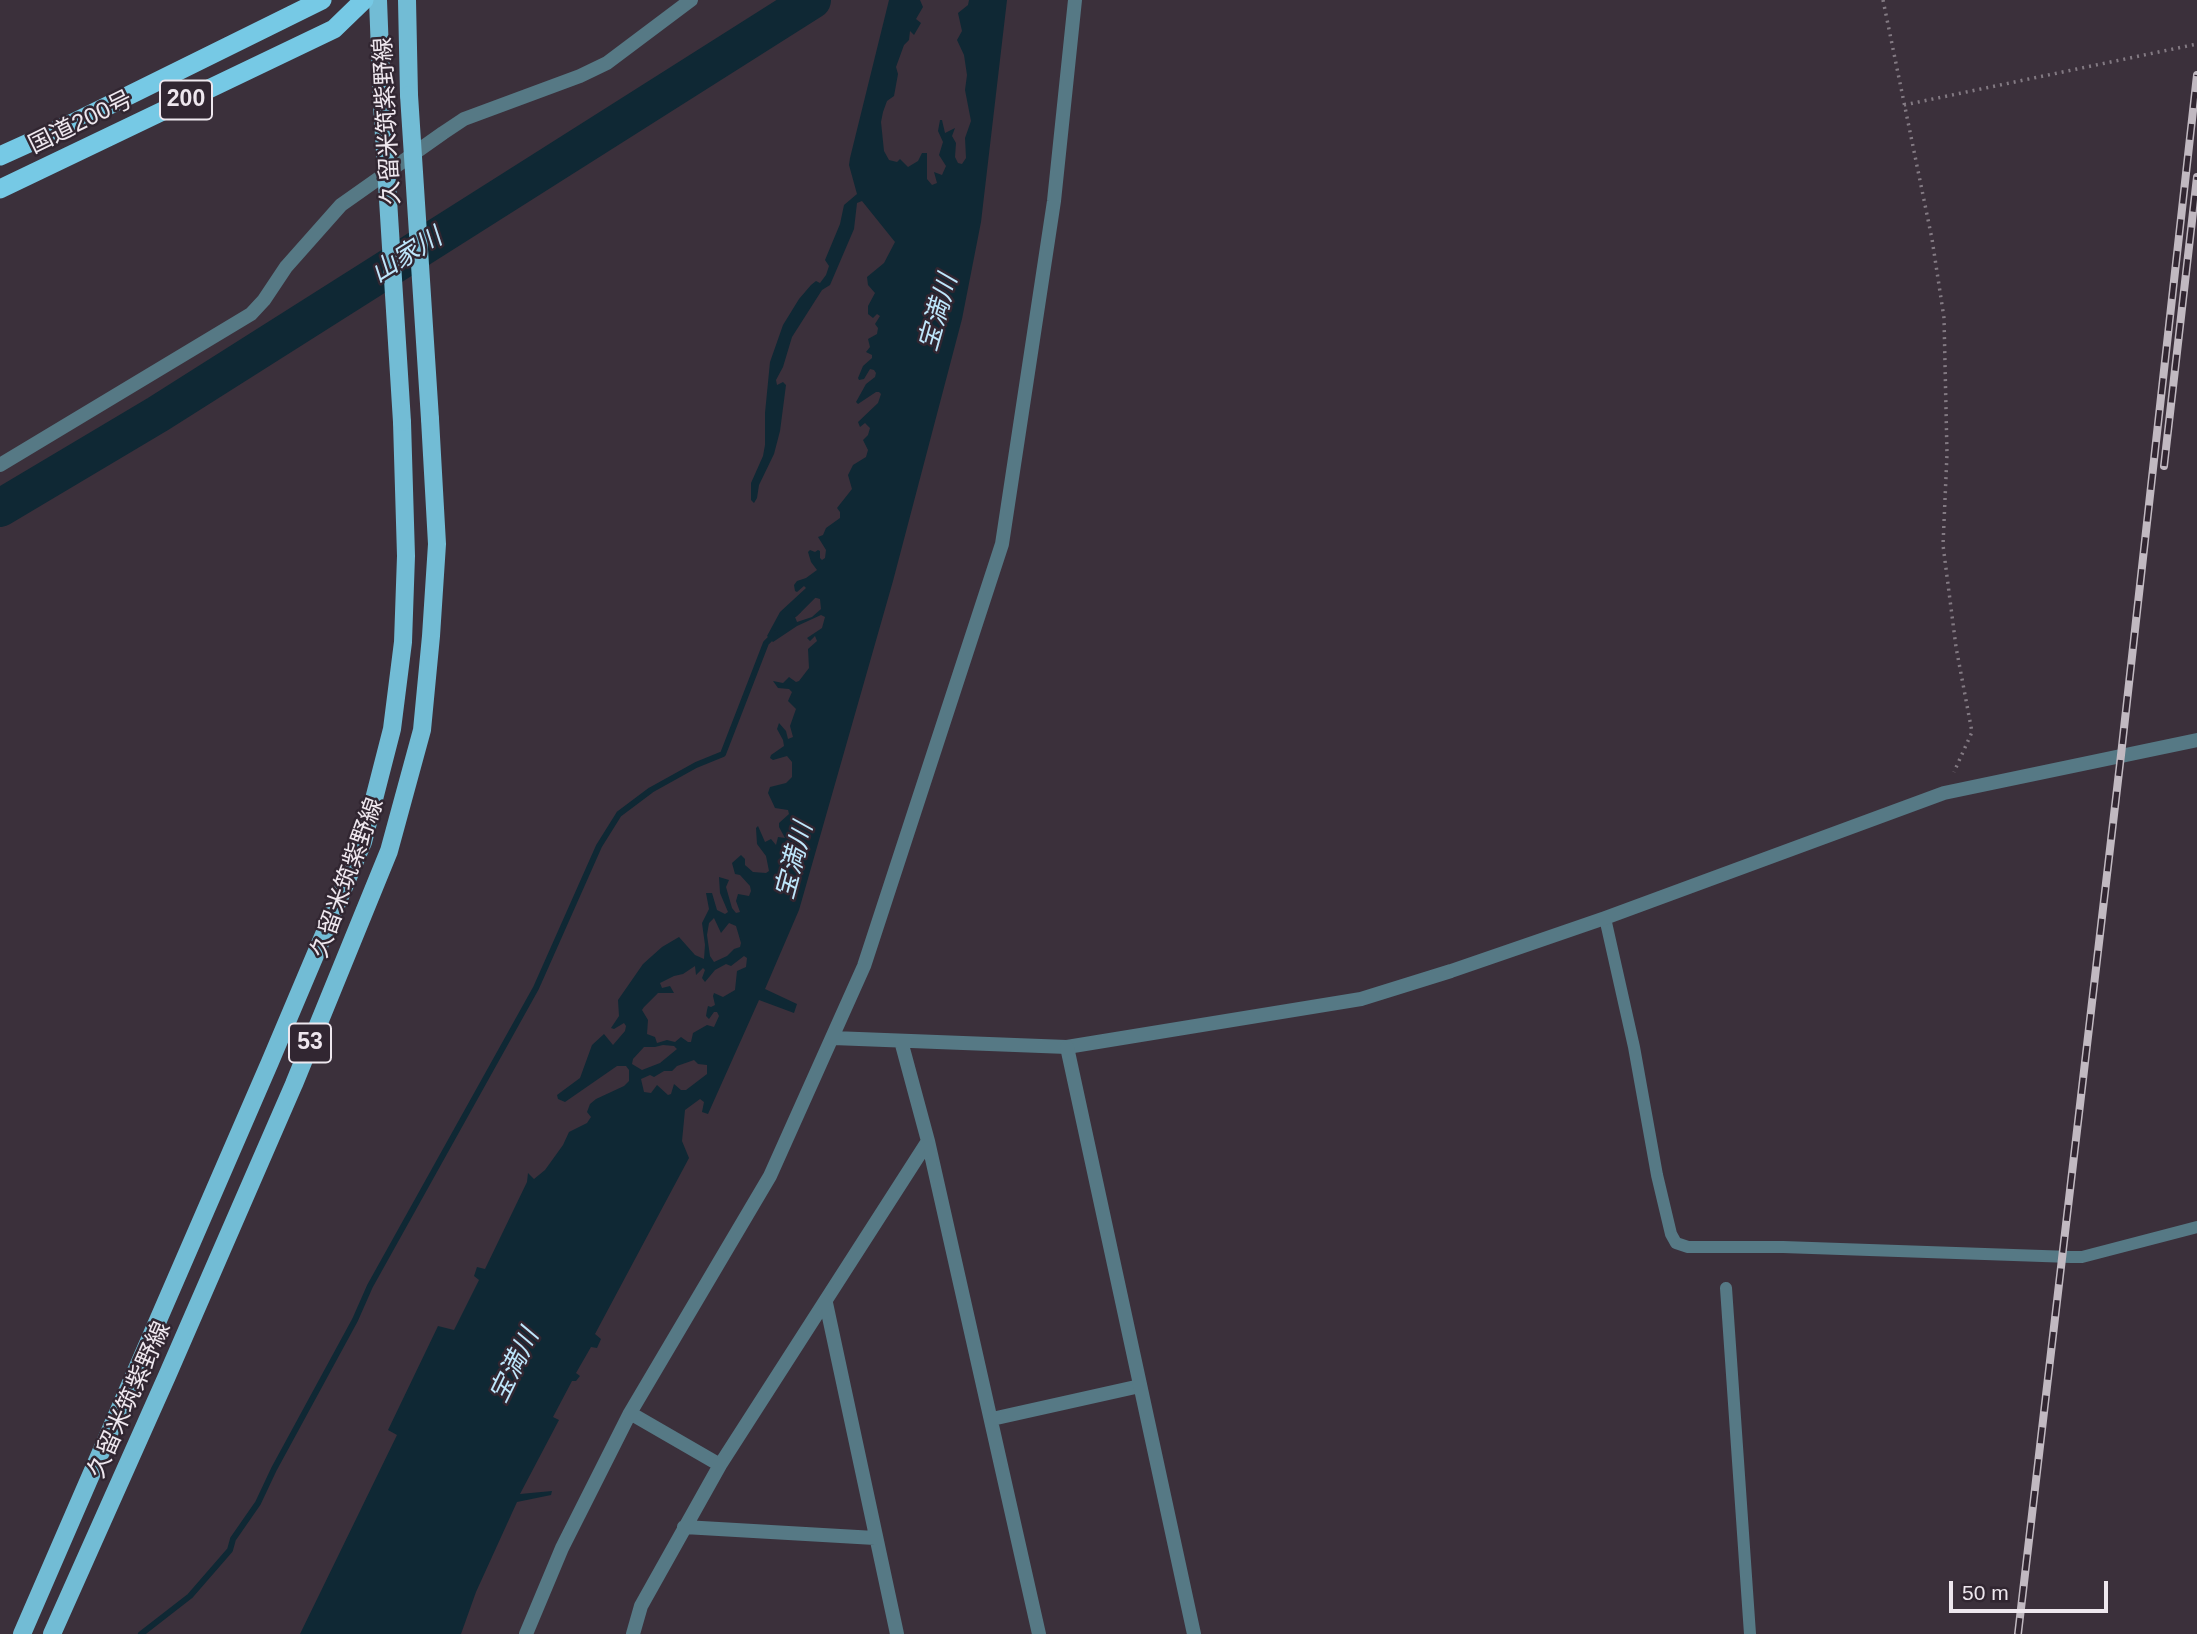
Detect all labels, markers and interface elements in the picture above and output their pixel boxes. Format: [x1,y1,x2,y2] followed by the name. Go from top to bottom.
[369,36,407,206] street label: 久留米筑紫野線
[160,80,212,120] road number: 200
[24,85,138,161] street label: 国道200号
[366,222,448,290] water label: 山家川
[913,271,965,355] water label: 宝満川
[306,794,390,962] street label: 久留米筑紫野線
[770,819,820,903] water label: 宝満川
[289,1024,331,1062] road number: 53
[83,1317,177,1483] street label: 久留米筑紫野線
[484,1324,546,1408] water label: 宝満川
[1952,1568,2111,1612] scale bar
[1962,1581,2009,1604] text: 50 m

